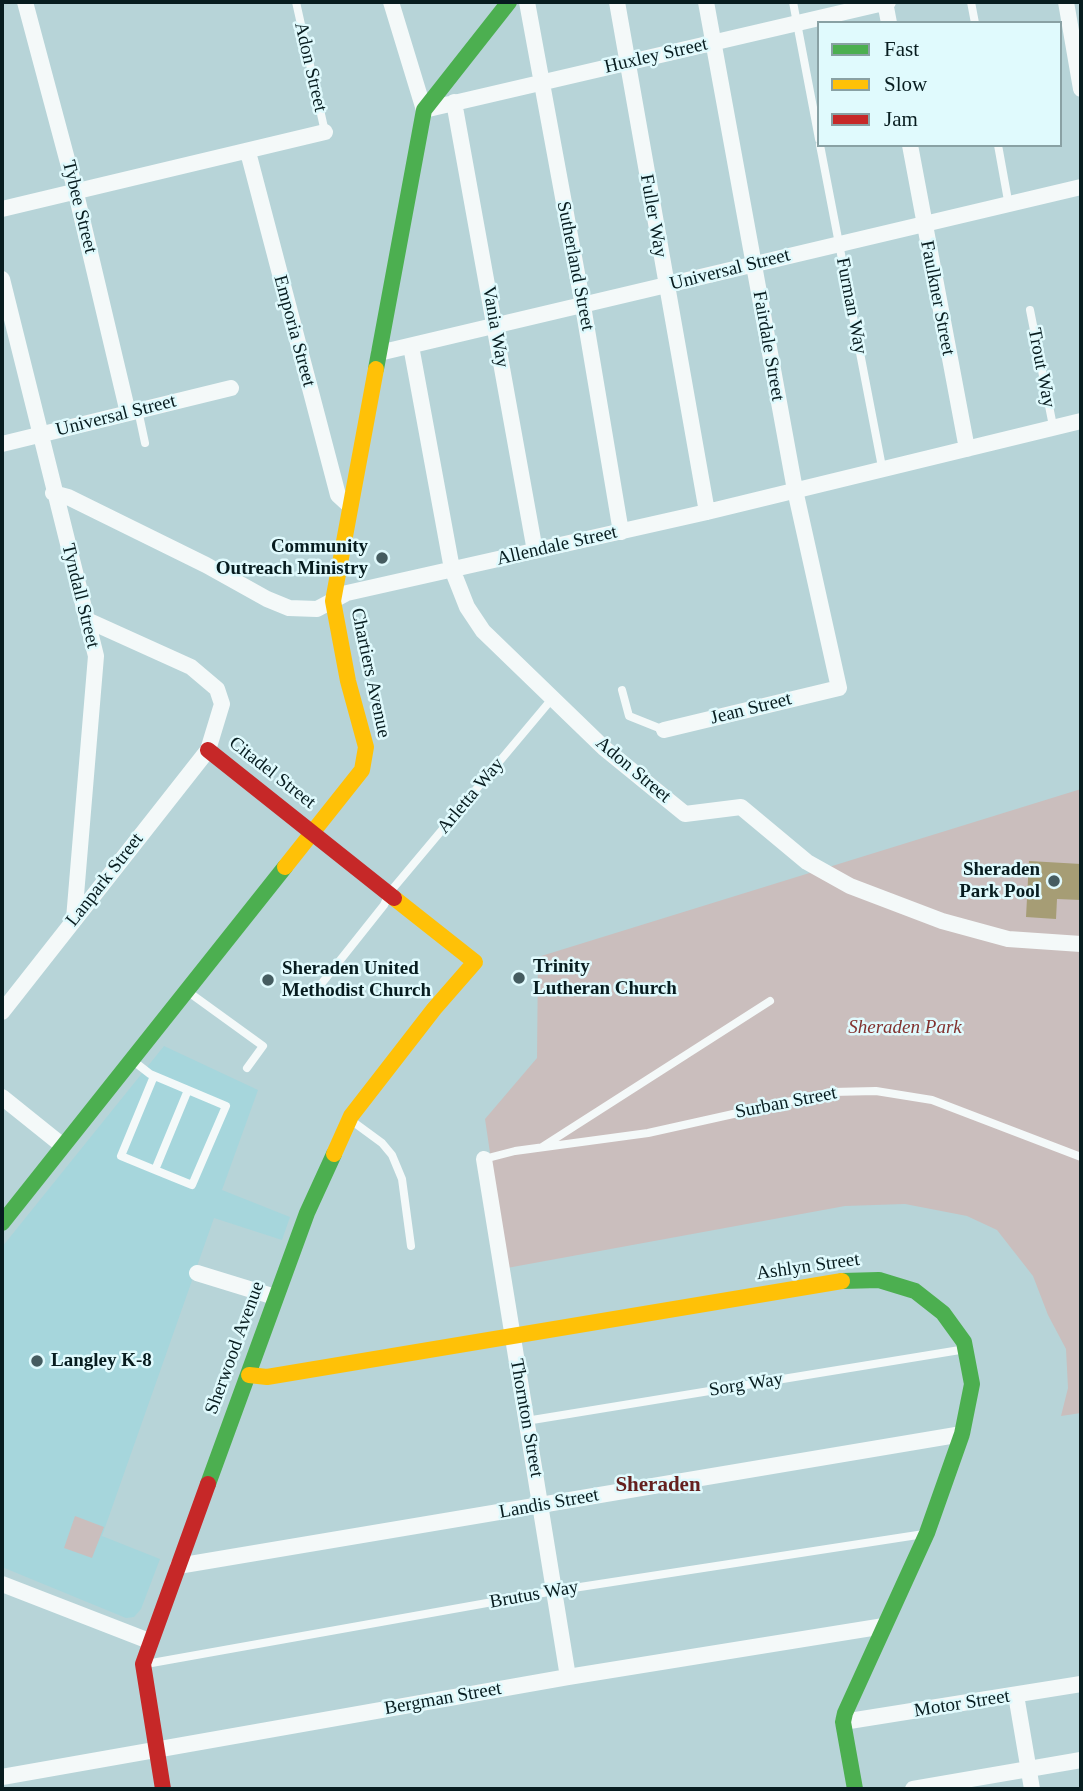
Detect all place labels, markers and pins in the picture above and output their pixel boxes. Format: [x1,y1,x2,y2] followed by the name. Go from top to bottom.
[216,536,368,580] place label: Community Outreach Ministry
[374,550,390,566] marker: Community Outreach Ministry
[959,859,1040,903] place label: Sheraden Park Pool
[1046,873,1062,889] marker: Sheraden Park Pool
[533,956,677,1000] place label: Trinity Lutheran Church
[282,958,431,1002] place label: Sheraden United Methodist Church
[511,970,527,986] marker: Trinity Lutheran Church
[260,972,276,988] marker: Sheraden United Methodist Church
[51,1350,152,1372] place label: Langley K-8
[29,1353,45,1369] marker: Langley K-8

